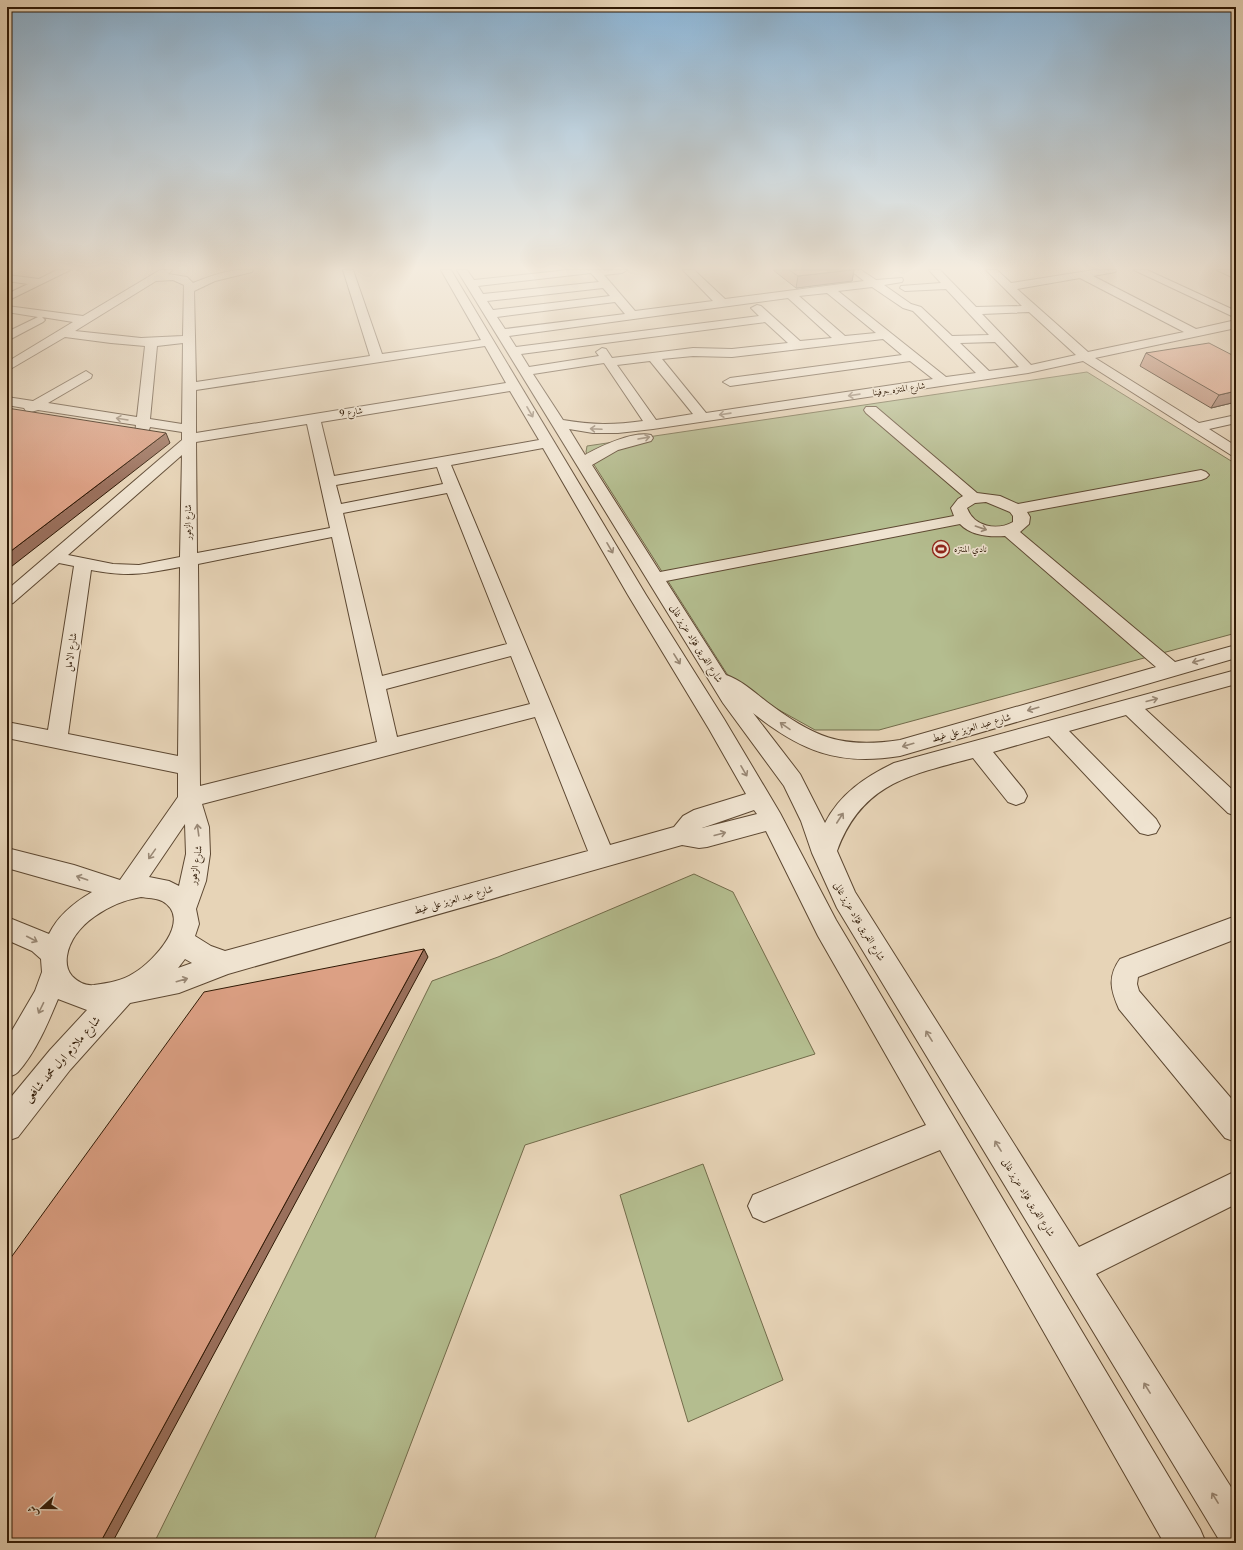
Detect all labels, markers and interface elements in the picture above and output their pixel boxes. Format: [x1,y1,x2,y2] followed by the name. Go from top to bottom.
[872,379,926,400] street label: شارع المتنزه حرفينا
[848,391,861,399] one-way arrow
[339,404,364,421] street label: شارع 9
[526,406,534,418] one-way arrow
[719,410,732,418] one-way arrow
[116,415,129,423] one-way arrow
[590,425,603,433] one-way arrow
[637,434,650,442] one-way arrow
[182,504,195,541] street label: شارع الزهور
[975,525,987,533] one-way arrow
[931,539,951,559] sports icon: نادي المنتزه
[606,542,614,554] one-way arrow
[954,543,987,557] place label: نادي المنتزه
[665,602,726,687] street label: شارع الفريق فؤاد عزيز غالى
[61,632,83,673] street label: شارع الامل
[673,654,681,665] one-way arrow
[1192,658,1205,665] one-way arrow
[1146,696,1159,703] one-way arrow
[1027,706,1040,713] one-way arrow
[930,710,1013,748] street label: شارع عبد العزيز على غيط
[779,721,790,730] one-way arrow
[902,742,915,749] one-way arrow
[740,765,748,777] one-way arrow
[836,813,844,824] one-way arrow
[194,824,202,837] one-way arrow
[713,830,726,837] one-way arrow
[186,844,208,887] street label: شارع الزهور
[148,848,156,859] one-way arrow
[76,873,88,881] one-way arrow
[828,879,888,965] street label: شارع الفريق فؤاد عزيز غالى
[412,882,495,920] street label: شارع عبد العزيز على غيط
[26,936,38,943] one-way arrow
[175,976,188,983] one-way arrow
[37,1002,44,1014] one-way arrow
[20,1012,106,1108] street label: شارع ملازم اول محمد شافعى
[925,1030,934,1041] one-way arrow
[993,1140,1001,1152] one-way arrow
[997,1156,1058,1241] street label: شارع الفريق فؤاد عزيز غالى
[1143,1383,1151,1394] one-way arrow
[22,1488,62,1528] north arrow
[1211,1492,1219,1504] one-way arrow
[24,1504,41,1519] text: ش

